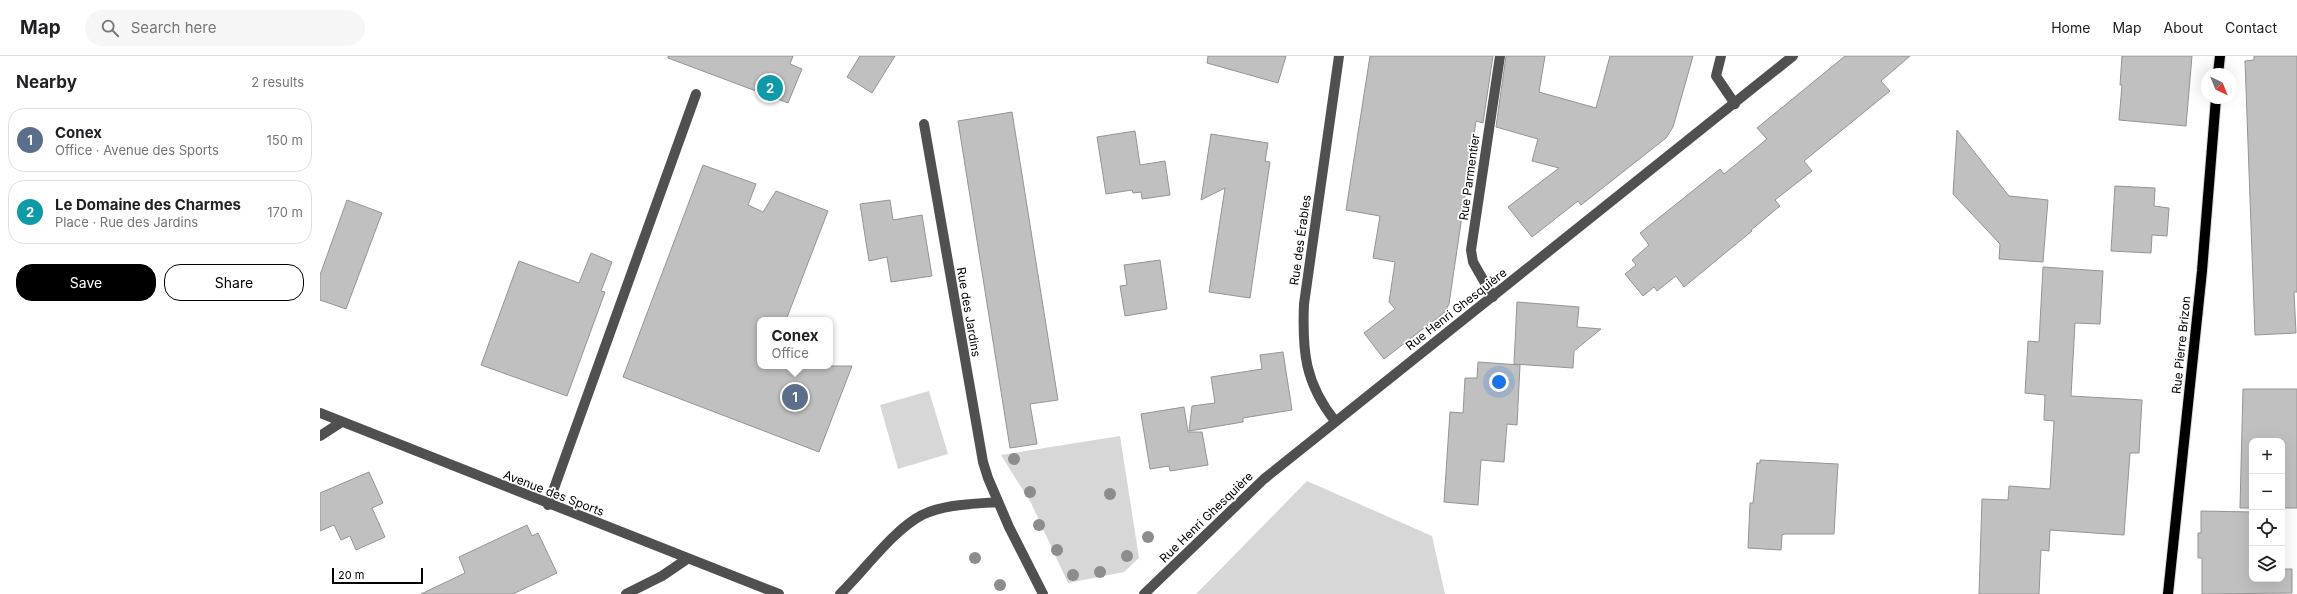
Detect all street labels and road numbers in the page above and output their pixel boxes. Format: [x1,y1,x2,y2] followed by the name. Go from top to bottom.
[1456,132,1483,221] street label: Rue Parmentier
[1286,194,1314,286] street label: Rue des Érables
[1402,265,1510,353] street label: Rue Henri Ghesquière
[954,266,984,358] street label: Rue des Jardins
[2168,295,2194,395] street label: Rue Pierre Brizon
[502,467,606,519] street label: Avenue des Sports
[1156,468,1256,566] street label: Rue Henri Ghesquière

